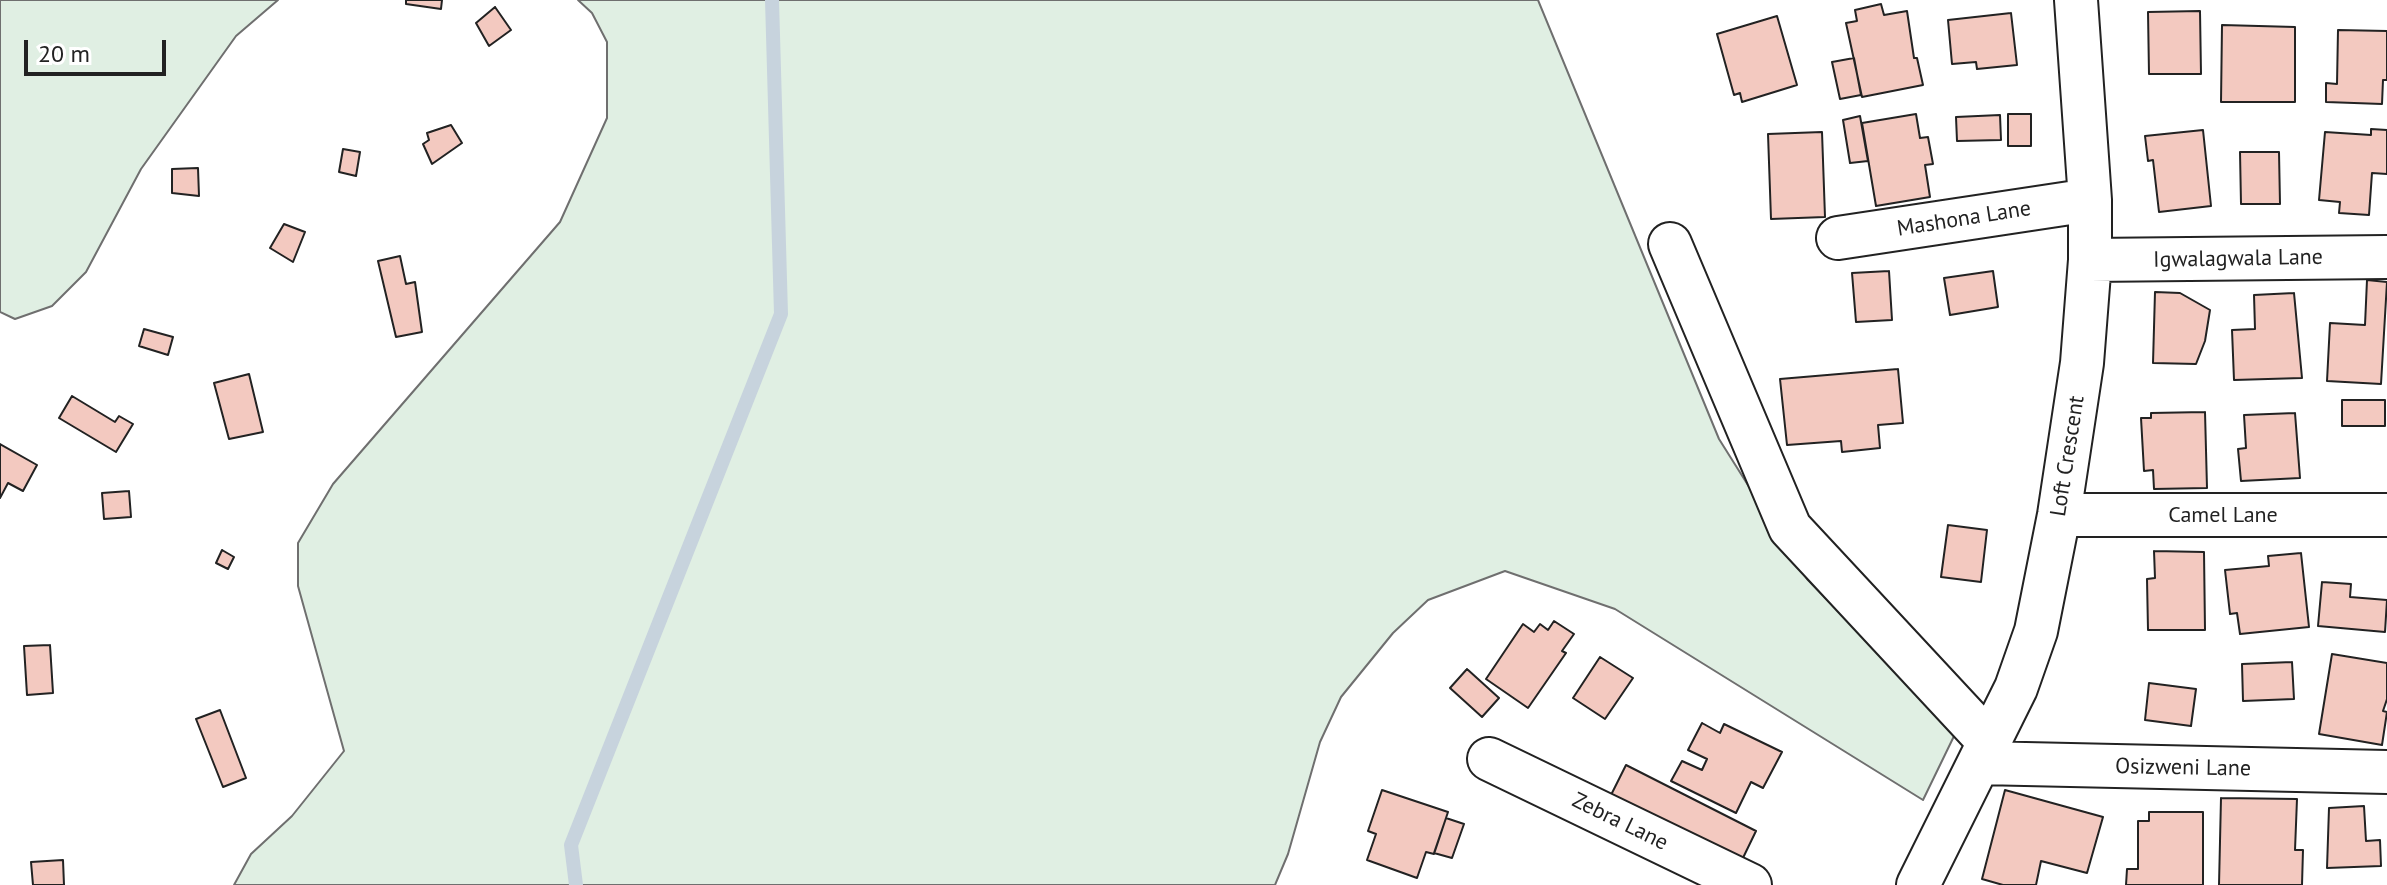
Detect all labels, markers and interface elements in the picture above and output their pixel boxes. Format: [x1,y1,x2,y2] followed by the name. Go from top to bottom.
[28,24,170,74] scale bar
[38,38,90,69] text: 20 m
[1895,195,2033,243] street label: Mashona Lane
[2153,244,2323,274] street label: Igwalagwala Lane
[2045,394,2091,518] street label: Loft Crescent
[2168,503,2278,529] street label: Camel Lane
[2115,754,2251,782] street label: Osizweni Lane
[1568,788,1672,856] street label: Zebra Lane

